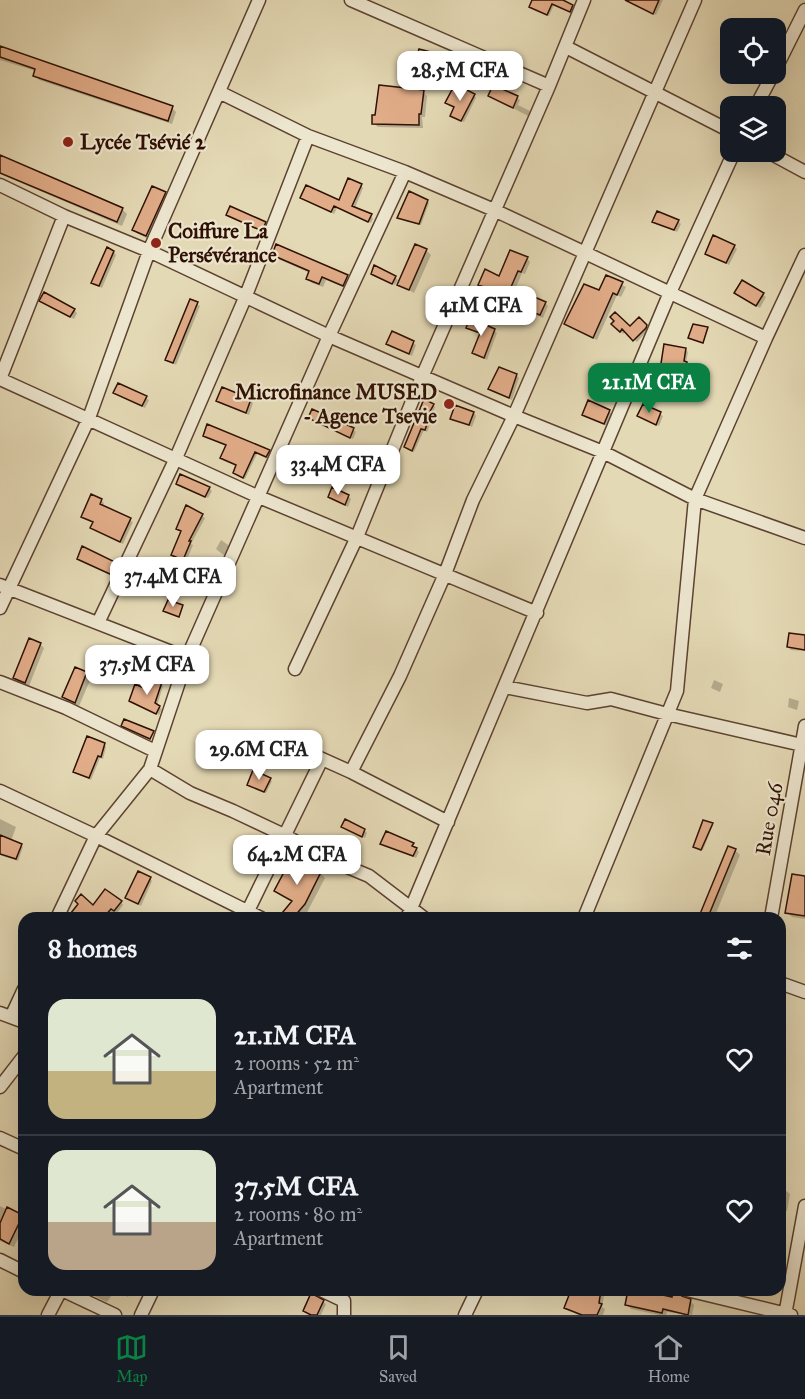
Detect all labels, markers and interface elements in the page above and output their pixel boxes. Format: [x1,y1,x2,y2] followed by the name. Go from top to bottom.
[720,18,786,162] map controls
[720,18,786,84] button: locate
[391,51,529,102] pin: 28.5M CFA
[411,58,509,82] text: 28.5M CFA
[720,96,786,162] button: layers
[80,129,206,155] place label: Lycée Tsévié 2
[61,135,75,149] marker: Lycée Tsévié 2
[168,218,277,268] place label: Coiffure La Persévérance
[149,236,163,250] marker: Coiffure La Persévérance
[426,286,536,337] pin: 41M CFA
[439,293,523,317] text: 41M CFA
[580,363,718,414] pin: 21.1M CFA
[602,370,696,394] text: 21.1M CFA
[235,379,437,429] place label: Microfinance MUSED - Agence Tsevie
[442,397,456,411] marker: Microfinance MUSED - Agence Tsevie
[269,445,407,496] pin: 33.4M CFA
[290,452,386,476] text: 33.4M CFA
[104,557,242,608] pin: 37.4M CFA
[124,564,222,588] text: 37.4M CFA
[78,645,216,696] pin: 37.5M CFA
[99,652,195,676] text: 37.5M CFA
[190,730,328,781] pin: 29.6M CFA
[209,737,309,761] text: 29.6M CFA
[750,779,788,858] street label: Rue 046
[228,835,366,886] pin: 64.2M CFA
[247,842,347,866] text: 64.2M CFA
[48,932,137,964] text: 8 homes
[723,932,756,965] icon: filters
[234,1019,356,1051] text: 21.1M CFA
[96,1023,168,1095] icon: home
[723,1043,756,1076] icon: heart
[234,1051,359,1075] text: 2 rooms · 52 m²
[234,1075,323,1099] text: Apartment
[234,1170,358,1202] text: 37.5M CFA
[96,1174,168,1246] icon: home
[723,1194,756,1227] icon: heart
[234,1202,362,1226] text: 2 rooms · 80 m²
[234,1226,323,1250] text: Apartment
[115,1331,148,1386] tab: Map
[379,1331,417,1386] tab: Saved
[648,1331,690,1386] tab: Home

